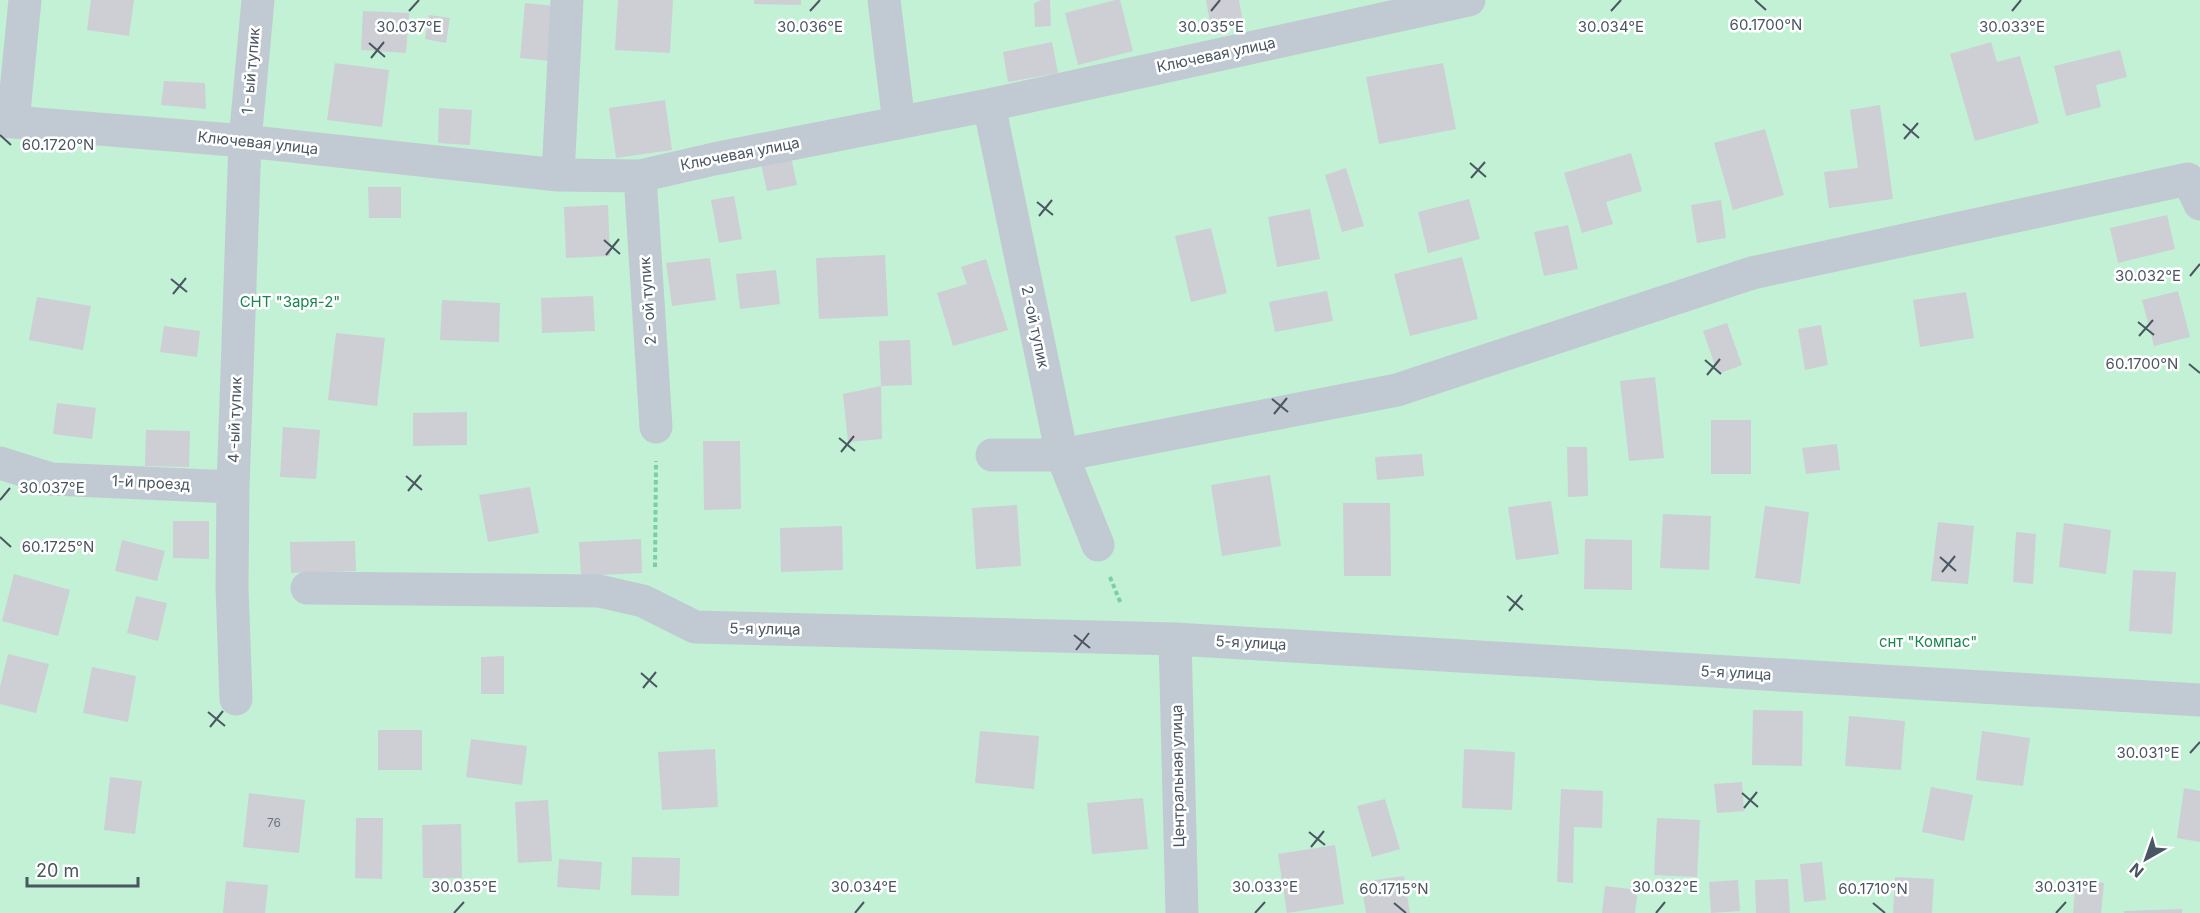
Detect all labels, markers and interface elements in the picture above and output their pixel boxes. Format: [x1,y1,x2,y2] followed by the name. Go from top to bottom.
[1730,15,1802,34] text: 60.1700°N
[376,17,442,36] text: 30.037°E
[777,17,843,36] text: 30.036°E
[1178,17,1244,36] text: 30.035°E
[1578,17,1644,36] text: 30.034°E
[1979,17,2045,36] text: 30.033°E
[237,27,264,115] street label: 1 - ый тупик
[1155,33,1277,76] street label: Ключевая улица
[197,127,319,158] street label: Ключевая улица
[679,133,801,174] street label: Ключевая улица
[22,135,94,154] text: 60.1720°N
[635,256,660,346] street label: 2 - ой тупик
[2115,266,2181,285] text: 30.032°E
[1017,284,1053,370] street label: 2 -ой тупик
[240,292,340,311] park label: СНТ "Заря-2"
[2106,354,2178,373] text: 60.1700°N
[223,376,246,463] street label: 4 -ый тупик
[111,471,191,494] street label: 1-й проезд
[19,478,85,497] text: 30.037°E
[22,537,94,556] text: 60.1725°N
[729,618,801,639] street label: 5-я улица
[1215,631,1287,654] street label: 5-я улица
[1879,632,1977,651] park label: снт "Компас"
[1700,661,1772,684] street label: 5-я улица
[1167,704,1188,848] street label: Центральная улица
[2117,743,2179,762] text: 30.031°E
[267,815,281,830] house number: 76
[2116,829,2176,889] north arrow
[27,850,138,888] scale bar
[2125,859,2147,882] text: N
[36,860,79,881] text: 20 m
[431,877,497,896] text: 30.035°E
[831,877,897,896] text: 30.034°E
[1232,877,1298,896] text: 30.033°E
[1632,877,1698,896] text: 30.032°E
[2035,877,2097,896] text: 30.031°E
[1359,879,1429,898] text: 60.1715°N
[1838,879,1908,898] text: 60.1710°N

